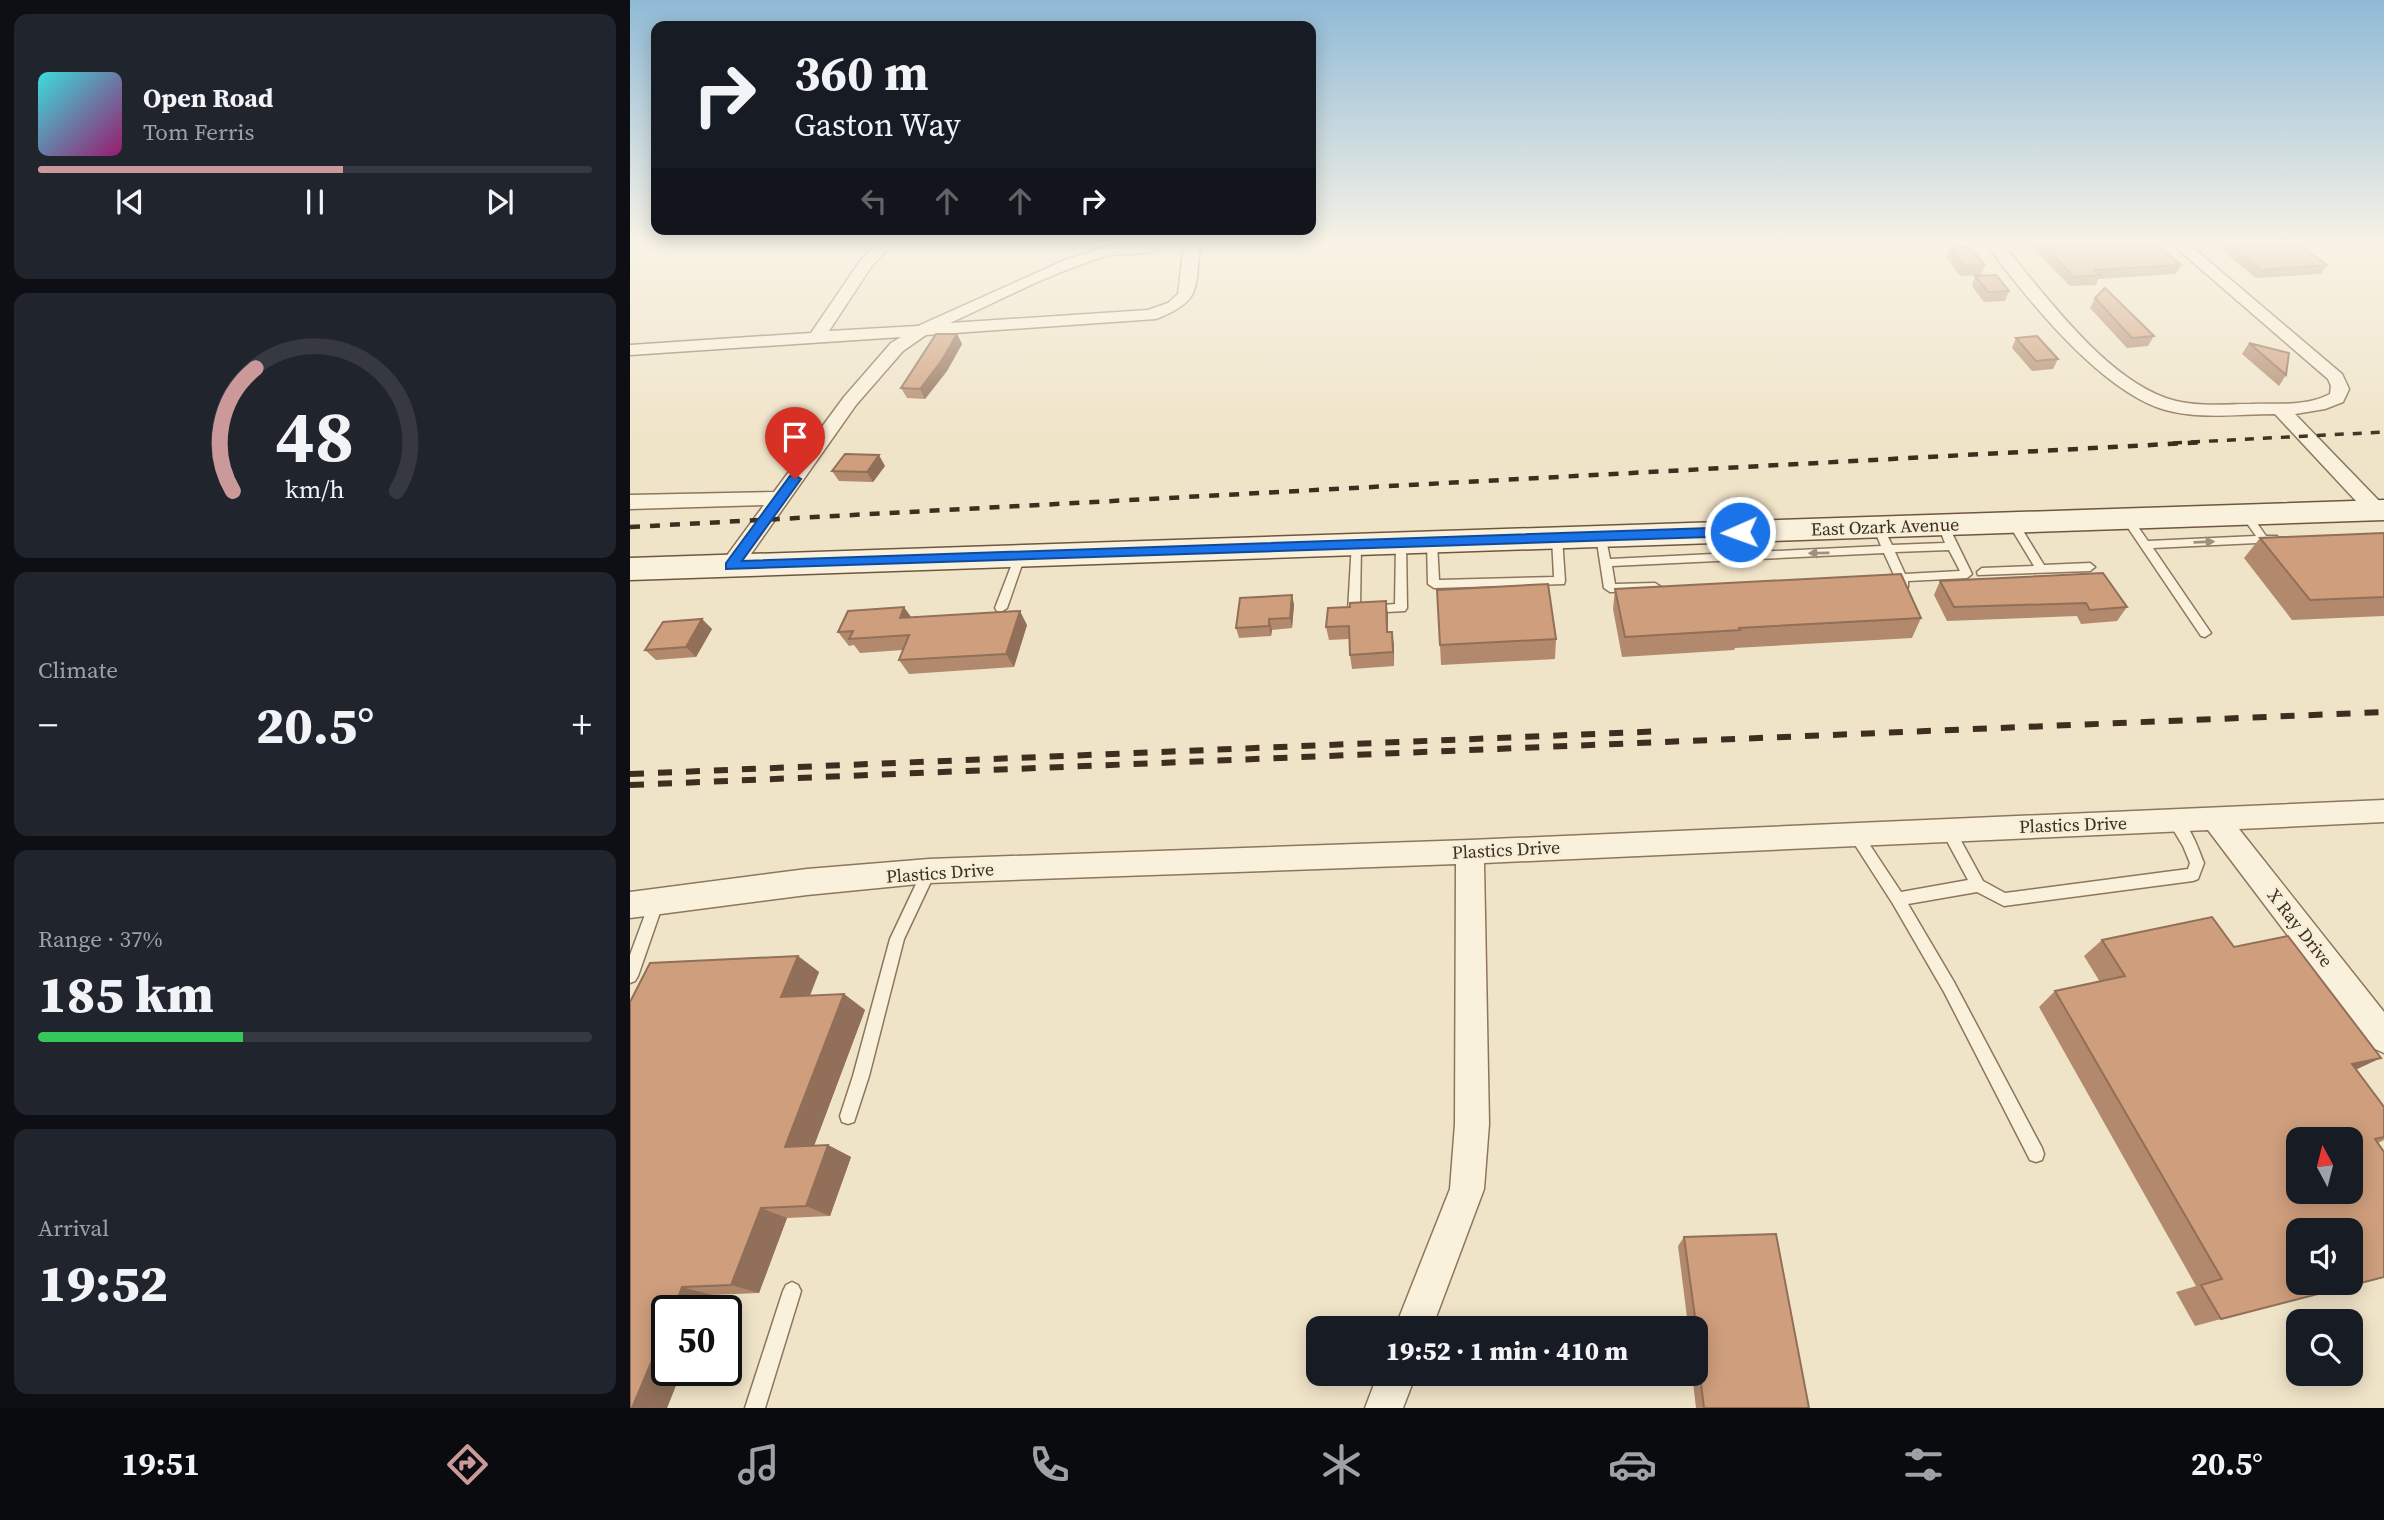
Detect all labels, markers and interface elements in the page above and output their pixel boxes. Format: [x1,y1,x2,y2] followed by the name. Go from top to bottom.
[794,39,929,106] text: 360 m
[679,49,770,140] icon: right
[143,80,274,116] text: Open Road
[794,103,961,147] text: Gaston Way
[143,116,254,148] text: Tom Ferris
[855,182,893,220] icon: left
[928,182,966,220] icon: ahead
[1001,182,1039,220] icon: ahead
[1074,182,1112,220] icon: right
[111,183,149,221] icon: previous
[296,183,334,221] icon: pause
[481,183,519,221] icon: next
[276,387,354,486] text: 48
[765,407,825,479] pin
[776,418,814,456] icon: arrive
[285,472,345,506] text: km/h
[1703,495,1777,569] position arrow
[1810,511,1960,542] street label: East Ozark Avenue
[2193,537,2215,548] one-way arrow
[1808,547,1830,559] one-way arrow
[38,654,118,686] text: Climate
[256,689,374,760] text: 20.5°
[38,699,58,751] text: −
[572,699,592,751] text: +
[2018,810,2127,839] street label: Plastics Drive
[1451,834,1561,865] street label: Plastics Drive
[885,856,995,889] street label: Plastics Drive
[2262,883,2339,972] street label: X Ray Drive
[38,923,163,955] text: Range · 37%
[38,958,214,1029] text: 185 km
[2286,1127,2362,1204] north arrow
[2286,1127,2363,1386] map controls
[38,1212,109,1244] text: Arrival
[2286,1218,2363,1295] button: sound
[38,1247,168,1318] text: 19:52
[651,1295,742,1386] speed limit sign: 50
[2286,1309,2363,1386] button: search
[1386,1333,1628,1369] text: 19:52 · 1 min · 410 m
[443,1440,492,1489] icon: directions
[734,1440,783,1489] icon: music
[1025,1440,1074,1489] icon: phone
[1317,1440,1366,1489] icon: climate
[1608,1440,1657,1489] icon: car
[1899,1440,1948,1489] icon: filters
[121,1442,200,1486] text: 19:51
[2191,1442,2263,1486] text: 20.5°

